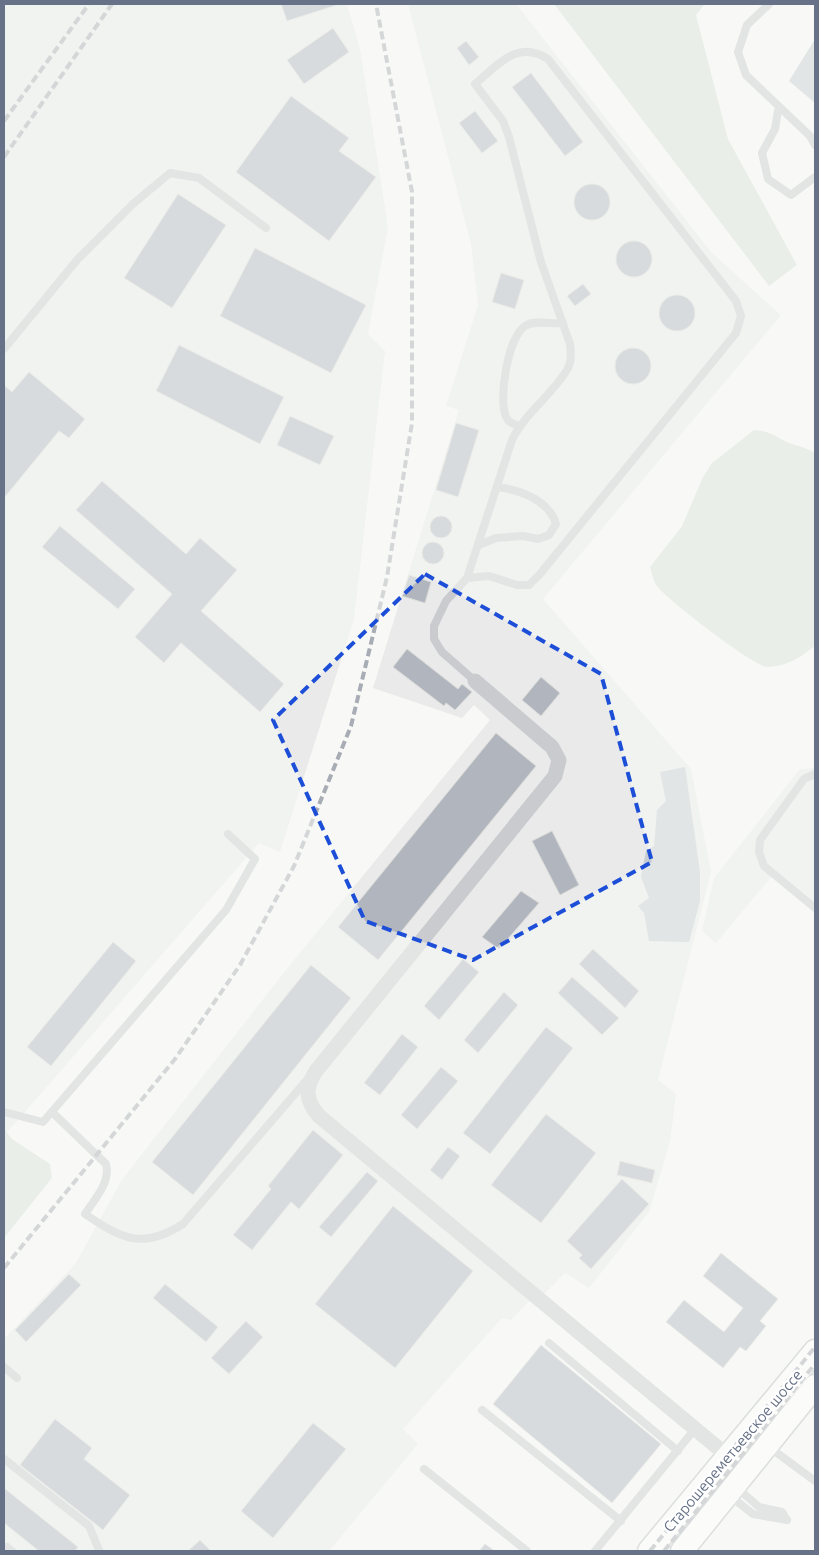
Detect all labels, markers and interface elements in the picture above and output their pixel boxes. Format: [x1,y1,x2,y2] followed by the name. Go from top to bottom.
[660,1366,806,1535] street label: Старошереметьевское шоссе

